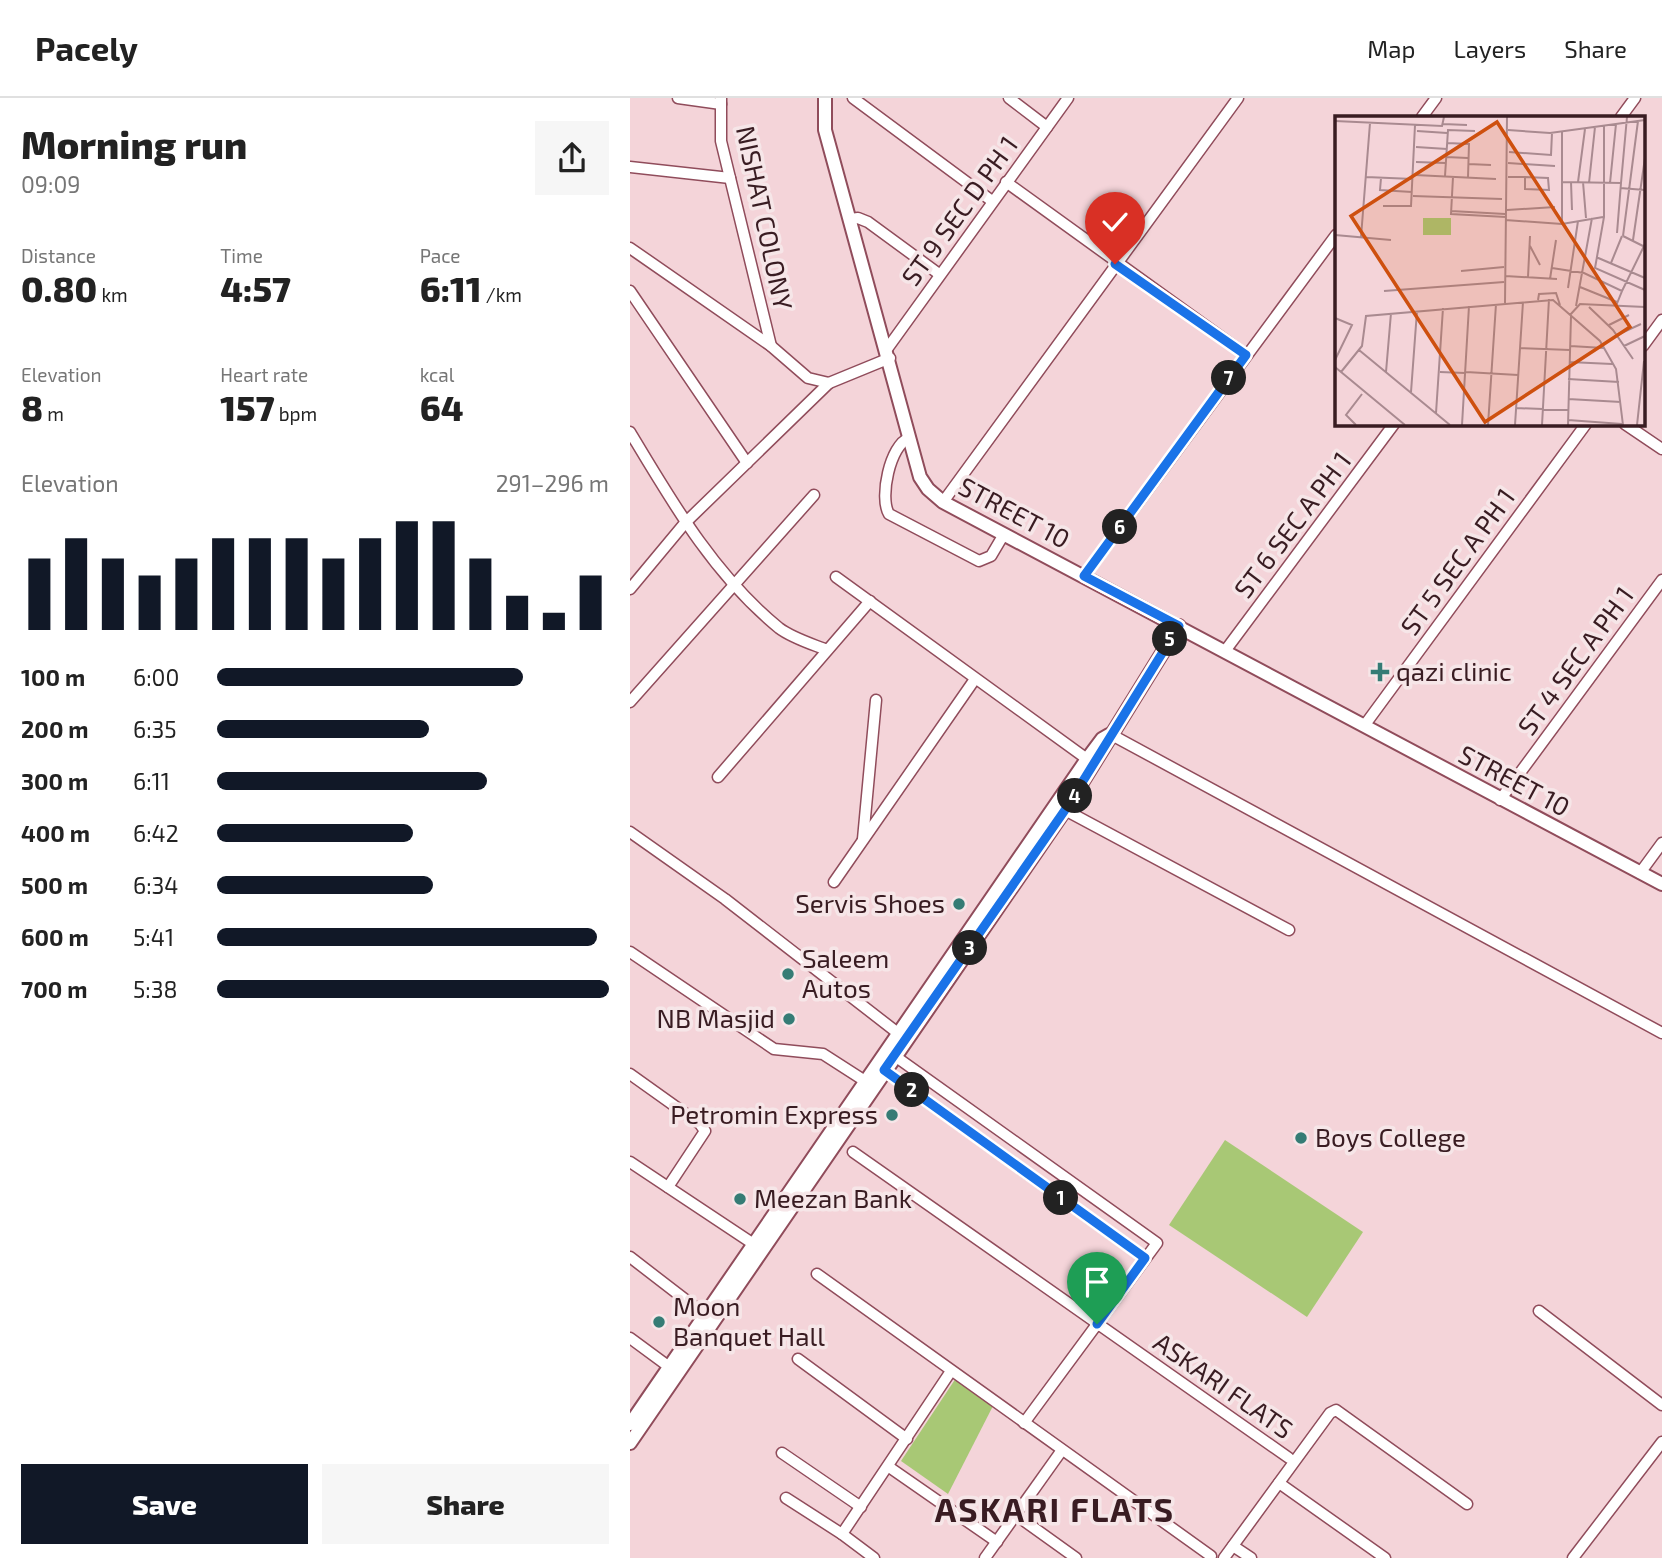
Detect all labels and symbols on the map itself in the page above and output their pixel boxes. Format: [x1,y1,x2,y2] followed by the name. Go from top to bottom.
[1335,116,1644,425] inset map
[731,123,800,313] street label: NISHAT COLONY
[894,129,1023,291] street label: ST 9 SEC D PH 1
[1085,192,1145,264] pin
[1212,360,1246,396] pin: 7
[1227,445,1357,603] street label: ST 6 SEC A PH 1
[954,470,1075,554] street label: STREET 10
[1393,482,1520,641] street label: ST 5 SEC A PH 1
[1102,510,1138,544] pin: 6
[1511,580,1639,740] street label: ST 4 SEC A PH 1
[1152,622,1188,656] pin: 5
[1396,655,1512,686] place label: qazi clinic
[1370,662,1390,682] marker: qazi clinic
[1454,738,1575,822] street label: STREET 10
[1058,778,1092,814] pin: 4
[795,887,945,918] place label: Servis Shoes
[951,896,967,912] marker: Servis Shoes
[952,930,988,966] pin: 3
[802,942,889,1003] place label: Saleem Autos
[780,966,796,982] marker: Saleem Autos
[657,1002,775,1033] place label: NB Masjid
[781,1011,797,1027] marker: NB Masjid
[894,1072,930,1108] pin: 2
[670,1098,878,1129] place label: Petromin Express
[884,1107,900,1123] marker: Petromin Express
[1315,1121,1466,1152] place label: Boys College
[1293,1130,1309,1146] marker: Boys College
[1044,1180,1078,1216] pin: 1
[754,1182,912,1213] place label: Meezan Bank
[732,1191,748,1207] marker: Meezan Bank
[1067,1252,1127,1324] pin
[673,1290,825,1351] place label: Moon Banquet Hall
[651,1314,667,1330] marker: Moon Banquet Hall
[1148,1325,1299,1444] street label: ASKARI FLATS
[935,1489,1175,1529] district label: ASKARI FLATS

